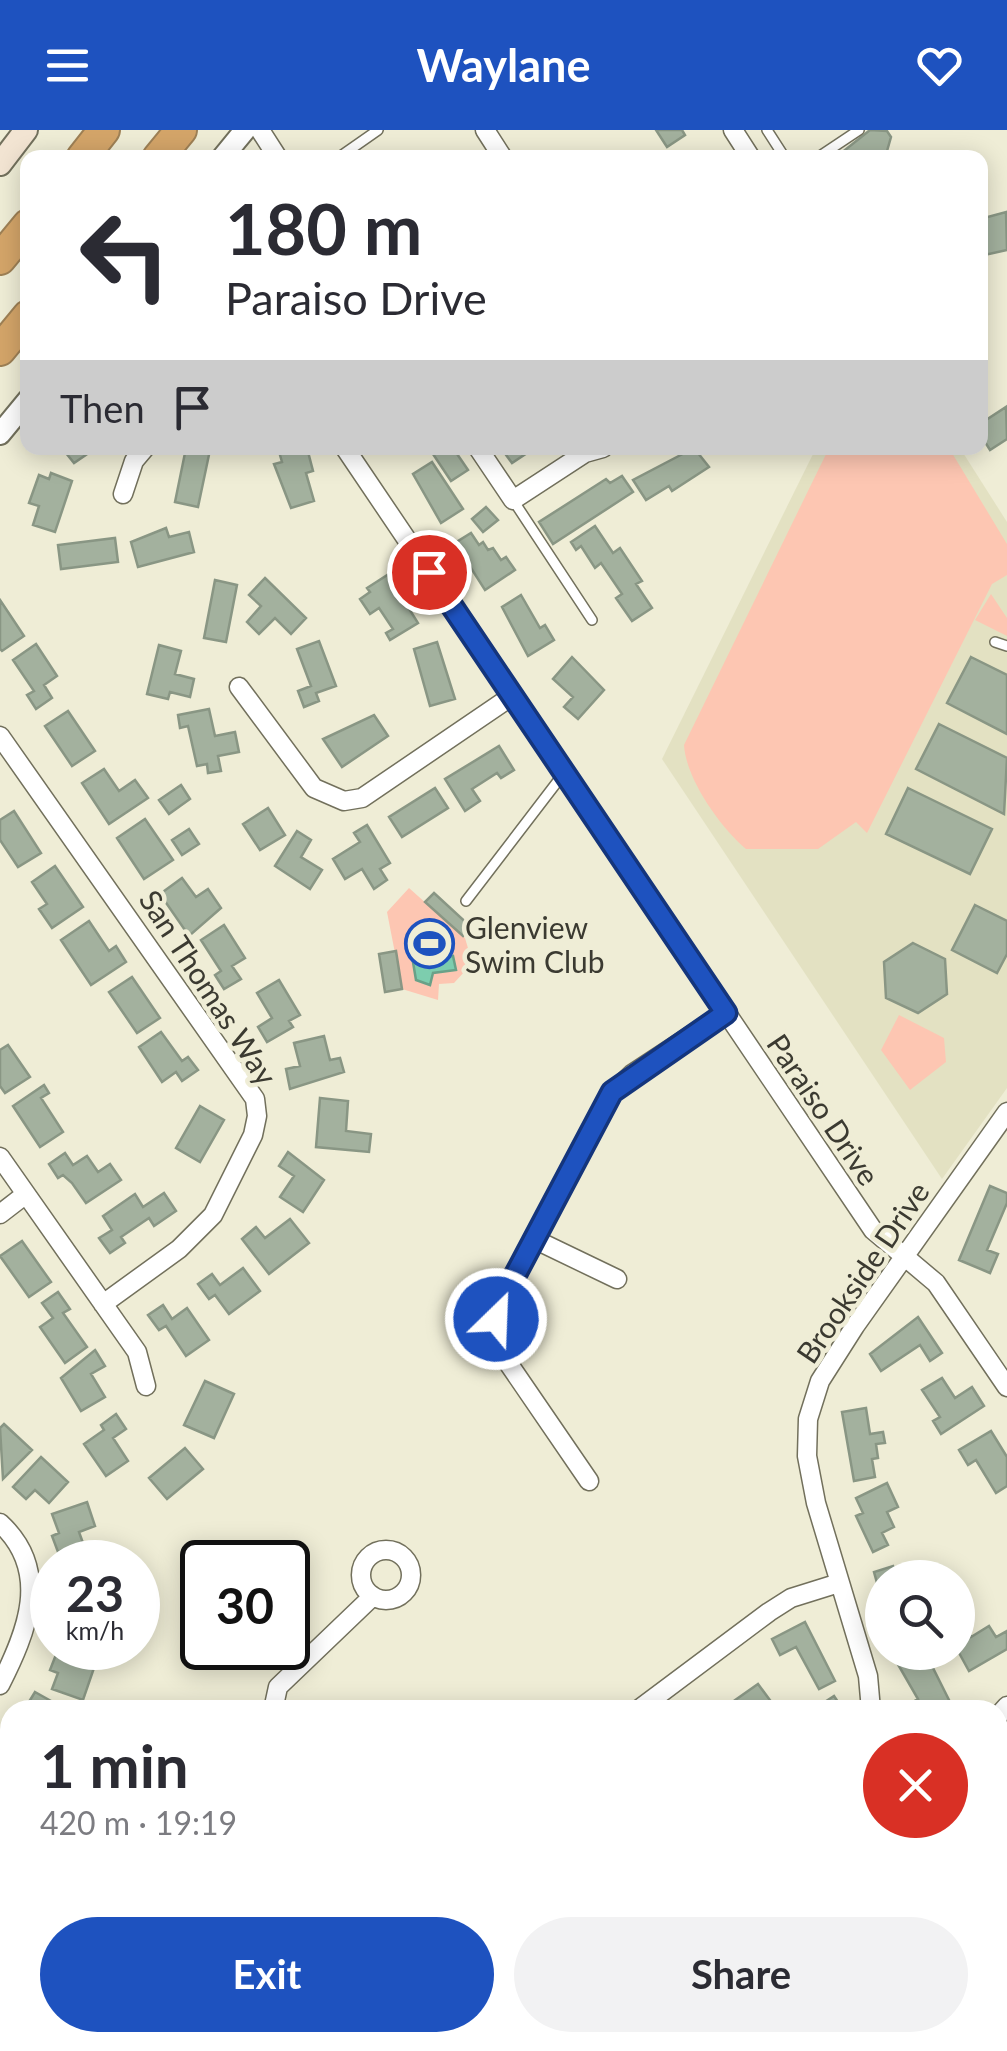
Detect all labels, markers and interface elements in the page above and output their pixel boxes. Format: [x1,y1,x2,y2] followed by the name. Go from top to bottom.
[40,38,95,93] icon: menu
[417,38,590,92] text: Waylane
[912,38,967,93] icon: heart
[225,186,422,270] text: 180 m
[60,190,190,320] icon: left
[225,271,487,325] text: Paraiso Drive
[165,380,220,435] icon: arrive
[60,385,145,431] text: Then
[387,530,472,615] pin
[402,545,457,600] icon: arrive
[133,883,286,1092] street label: San Thomas Way
[465,909,605,979] place label: Glenview Swim Club
[404,918,456,970] sports icon: Glenview Swim Club
[760,1027,888,1191] street label: Paraiso Drive
[788,1175,936,1369] street label: Brookside Drive
[444,1267,548,1371] position arrow
[180,1540,310,1670] speed limit sign: 30
[865,1560,975,1670] map controls
[865,1560,975,1670] button: search
[66,1563,124,1623] text: 23
[66,1615,124,1645] text: km/h
[40,1729,189,1801] text: 1 min
[863,1733,968,1838] button: close
[40,1803,237,1842] text: 420 m · 19:19
[40,1917,494,2032] button: Exit
[514,1917,968,2032] button: Share

